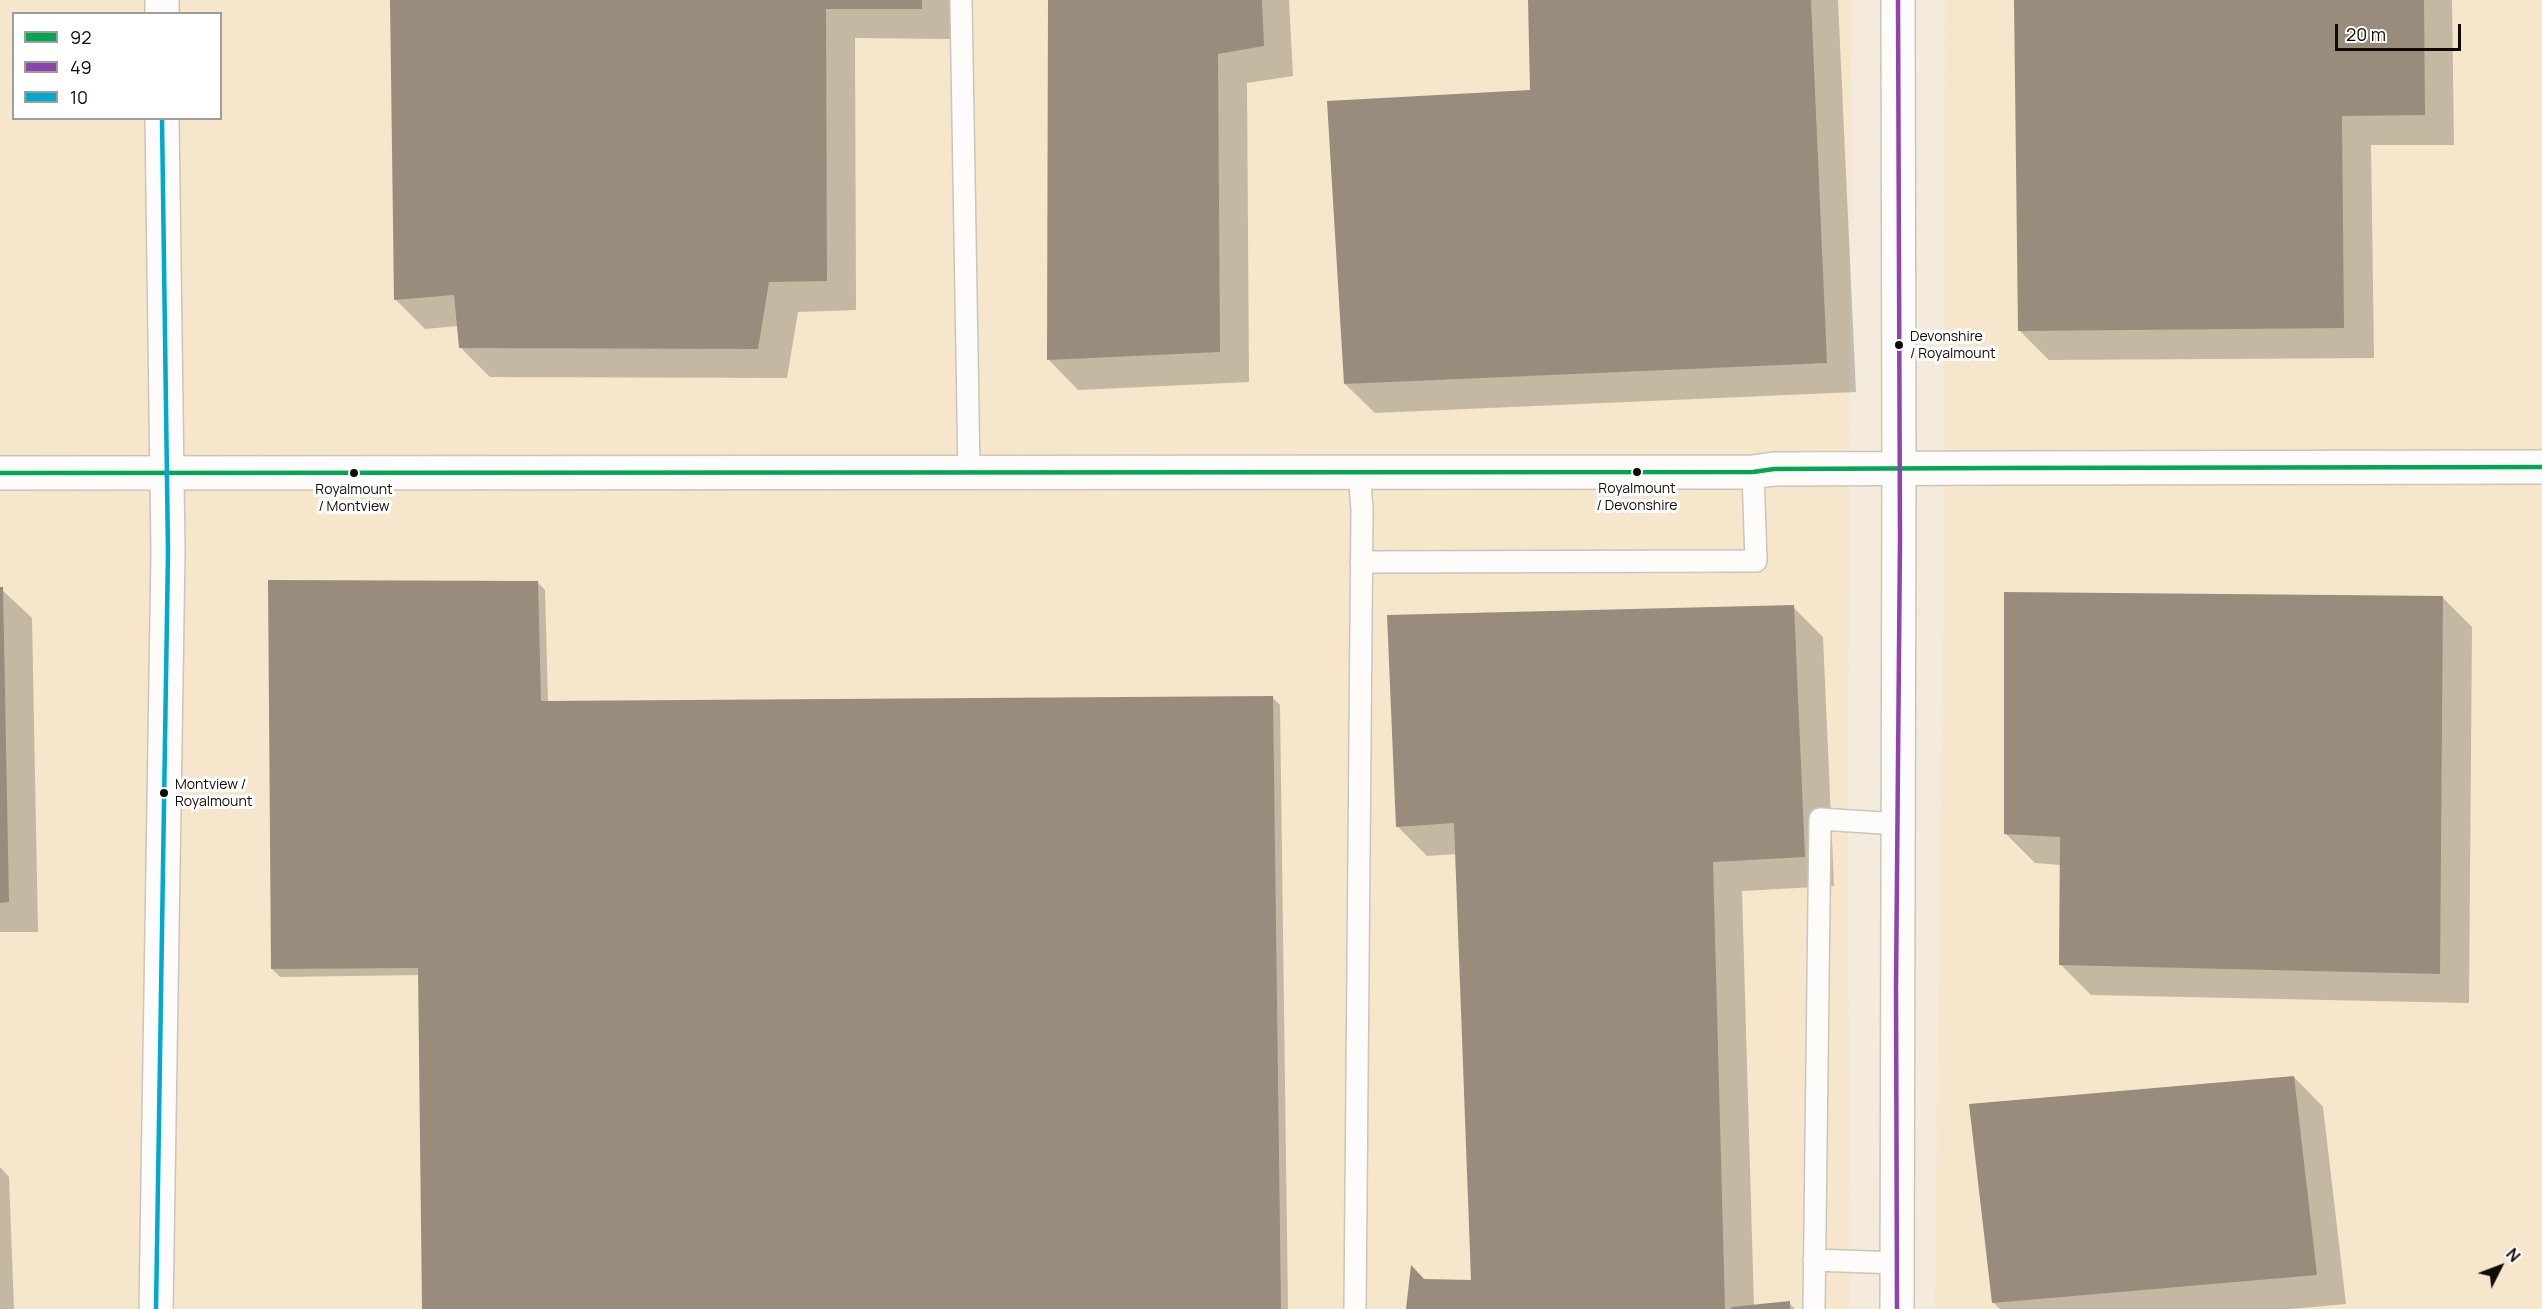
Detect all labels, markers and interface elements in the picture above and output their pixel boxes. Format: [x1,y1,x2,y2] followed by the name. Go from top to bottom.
[12,12,222,120] legend
[2338,12,2464,50] scale bar
[2346,22,2386,46] text: 20 m
[70,25,91,49] text: 92
[70,55,92,79] text: 49
[70,85,88,109] text: 10
[1910,329,1996,362] place label: Devonshire / Royalmount
[1893,339,1905,351] marker: Devonshire / Royalmount
[1631,466,1643,478] marker: Royalmount / Devonshire
[348,467,360,479] marker: Royalmount / Montview
[1597,481,1677,514] place label: Royalmount / Devonshire
[315,482,393,514] place label: Royalmount / Montview
[175,777,252,810] place label: Montview / Royalmount
[158,787,170,799] marker: Montview / Royalmount
[2470,1237,2530,1297] north arrow
[2501,1243,2525,1267] text: N

